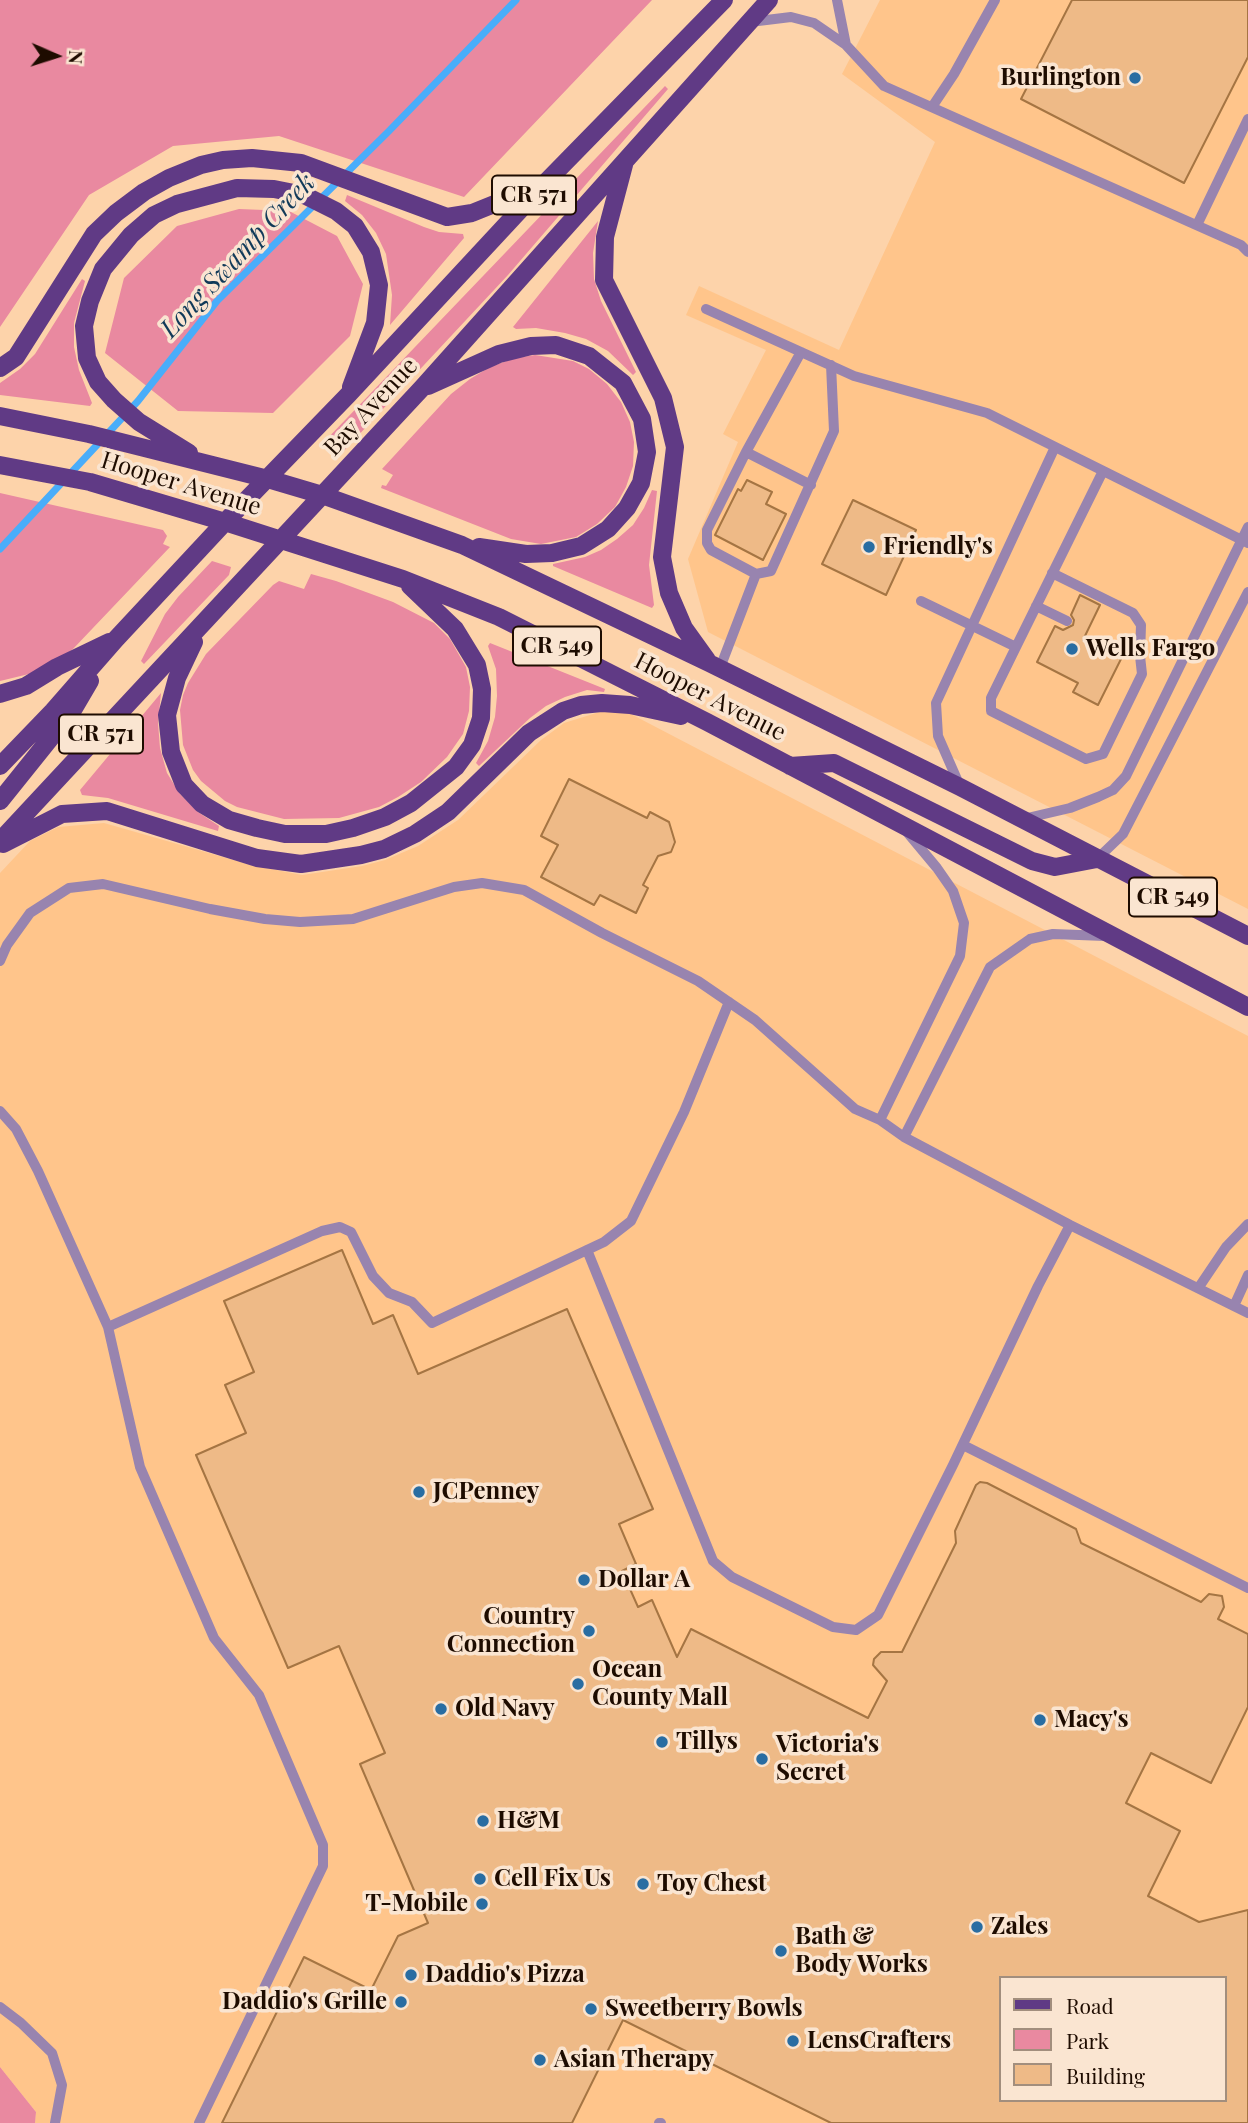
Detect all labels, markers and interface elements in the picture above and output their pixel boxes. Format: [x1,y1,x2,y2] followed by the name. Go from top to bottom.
[21,21,91,91] north arrow
[64,50,90,65] text: N
[1000,64,1121,92] place label: Burlington
[1127,70,1143,86] marker: Burlington
[154,168,322,344] water label: Long Swamp Creek
[492,176,576,214] road number: CR 571
[318,352,424,462] street label: Bay Avenue
[97,446,265,522] street label: Hooper Avenue
[883,533,993,561] place label: Friendly's
[861,539,877,555] marker: Friendly's
[513,626,601,666] road number: CR 549
[1086,635,1215,663] place label: Wells Fargo
[1064,641,1080,657] marker: Wells Fargo
[630,646,790,748] street label: Hooper Avenue
[59,714,143,754] road number: CR 571
[1129,877,1217,916] road number: CR 549
[433,1478,539,1506] place label: JCPenney
[411,1484,427,1500] marker: JCPenney
[598,1566,690,1594] place label: Dollar A
[576,1572,592,1588] marker: Dollar A
[447,1603,575,1659] place label: Country Connection
[581,1623,597,1639] marker: Country Connection
[592,1656,728,1712] place label: Ocean County Mall
[570,1676,586,1692] marker: Ocean County Mall
[455,1695,555,1723] place label: Old Navy
[433,1701,449,1717] marker: Old Navy
[1054,1706,1129,1734] place label: Macy's
[1032,1712,1048,1728] marker: Macy's
[676,1728,738,1756] place label: Tillys
[776,1731,879,1787] place label: Victoria's Secret
[654,1734,670,1750] marker: Tillys
[754,1751,770,1767] marker: Victoria's Secret
[497,1807,560,1835] place label: H&M
[475,1813,491,1829] marker: H&M
[494,1865,611,1893] place label: Cell Fix Us
[657,1870,766,1898] place label: Toy Chest
[472,1871,488,1887] marker: Cell Fix Us
[635,1876,651,1892] marker: Toy Chest
[365,1890,468,1918] place label: T-Mobile
[474,1896,490,1912] marker: T-Mobile
[991,1913,1048,1941] place label: Zales
[969,1919,985,1935] marker: Zales
[795,1923,928,1979] place label: Bath & Body Works
[773,1943,789,1959] marker: Bath & Body Works
[425,1961,585,1989] place label: Daddio's Pizza
[403,1967,419,1983] marker: Daddio's Pizza
[1000,1976,1227,2102] legend
[222,1988,387,2016] place label: Daddio's Grille
[1066,1991,1114,2019] text: Road
[393,1994,409,2010] marker: Daddio's Grille
[605,1995,803,2023] place label: Sweetberry Bowls
[583,2001,599,2017] marker: Sweetberry Bowls
[1066,2026,1109,2054] text: Park
[807,2027,951,2055] place label: LensCrafters
[785,2033,801,2049] marker: LensCrafters
[554,2046,714,2074] place label: Asian Therapy
[532,2052,548,2068] marker: Asian Therapy
[1066,2061,1145,2089] text: Building

